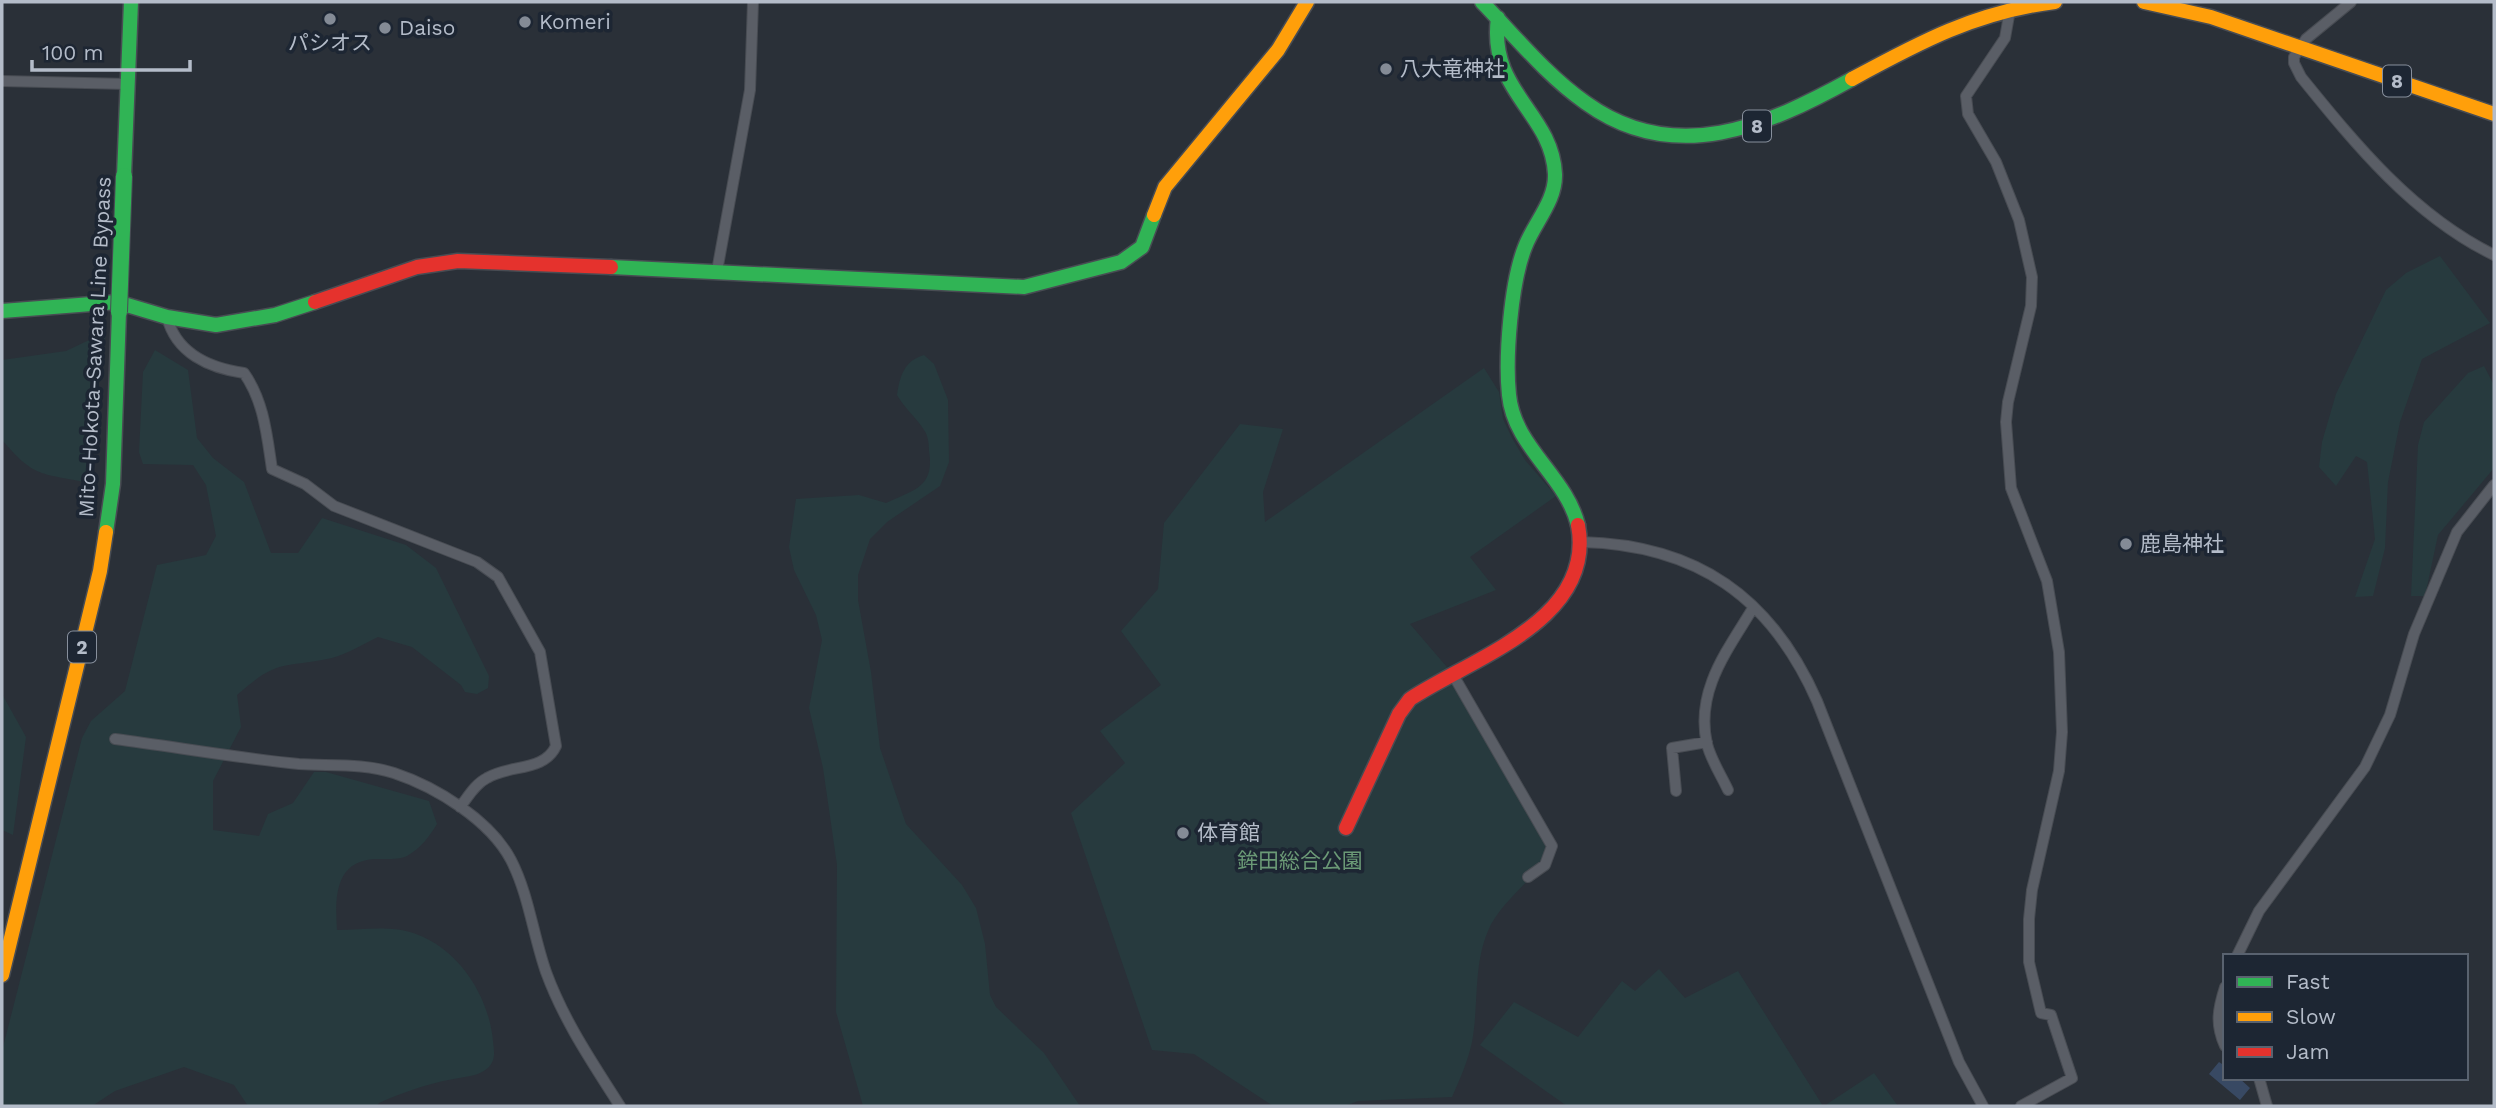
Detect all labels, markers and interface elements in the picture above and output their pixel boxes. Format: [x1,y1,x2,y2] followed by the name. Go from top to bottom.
[539,9,611,34] place label: Komeri
[322,11,338,27] marker: パシオス
[517,14,533,30] marker: Komeri
[399,15,455,40] place label: Daiso
[377,20,393,36] marker: Daiso
[32,28,189,72] scale bar
[288,30,372,55] place label: パシオス
[42,40,104,65] text: 100 m
[1400,56,1505,81] place label: 八大竜神社
[1378,61,1394,77] marker: 八大竜神社
[2383,66,2411,96] road number: 8
[1743,110,1771,142] road number: 8
[73,176,116,518] street label: Mito-Hokota-Sawara Line Bypass
[2140,531,2224,556] place label: 鹿島神社
[2118,536,2134,552] marker: 鹿島神社
[68,632,96,662] road number: 2
[1197,820,1260,845] place label: 体育館
[1175,825,1191,841] marker: 体育館
[1237,848,1363,873] park label: 鉾田総合公園
[2223,954,2468,1080] legend
[2286,969,2330,994] text: Fast
[2286,1004,2336,1029] text: Slow
[2286,1039,2329,1064] text: Jam

